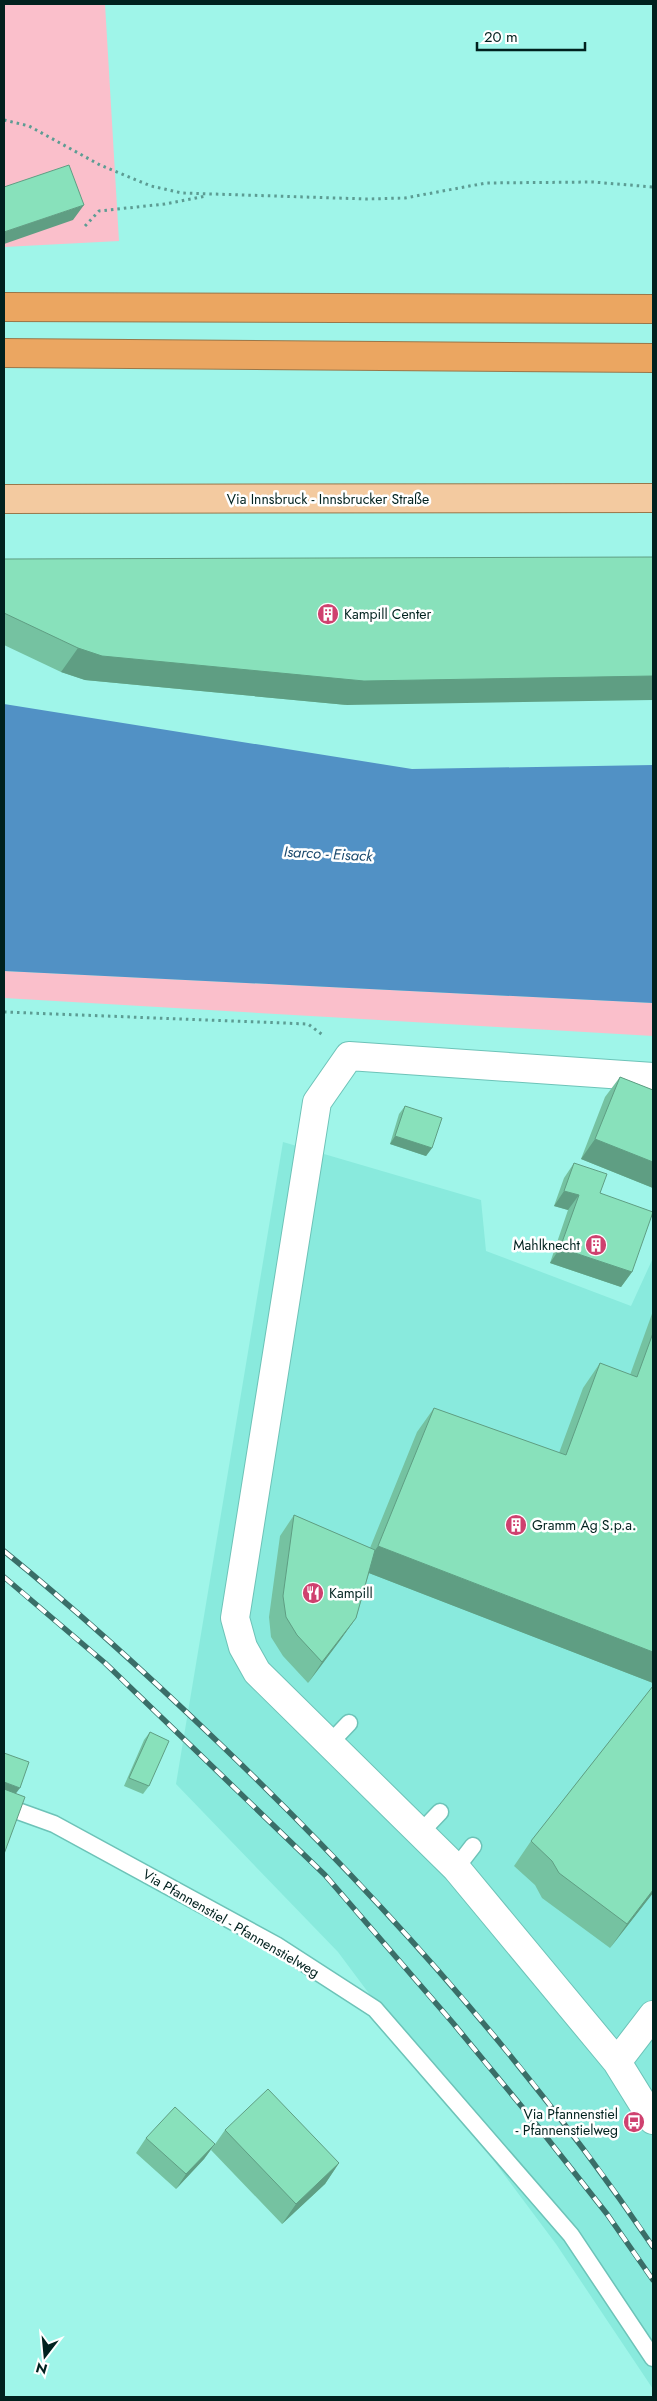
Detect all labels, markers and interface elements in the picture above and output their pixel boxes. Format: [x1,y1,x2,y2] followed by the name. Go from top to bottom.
[477,20,584,52] scale bar
[484,26,518,48] text: 20 m
[227,489,429,509] street label: Via Innsbruck - Innsbrucker Straße
[316,602,340,626] building icon: Kampill Center
[344,604,432,624] place label: Kampill Center
[283,841,374,867] water label: Isarco - Eisack
[584,1233,608,1257] building icon: Mahlknecht
[513,1235,581,1255] place label: Mahlknecht
[504,1513,528,1537] building icon: Gramm Ag S.p.a.
[532,1515,636,1535] place label: Gramm Ag S.p.a.
[301,1581,325,1605] restaurant icon: Kampill
[329,1583,373,1603] place label: Kampill
[139,1864,323,1982] street label: Via Pfannenstiel - Pfannenstielweg
[516,2104,618,2140] place label: Via Pfannenstiel - Pfannenstielweg
[622,2110,646,2134] bus stop icon: Via Pfannenstiel - Pfannenstielweg
[20,2331,70,2381] north arrow
[33,2357,50,2380] text: N

